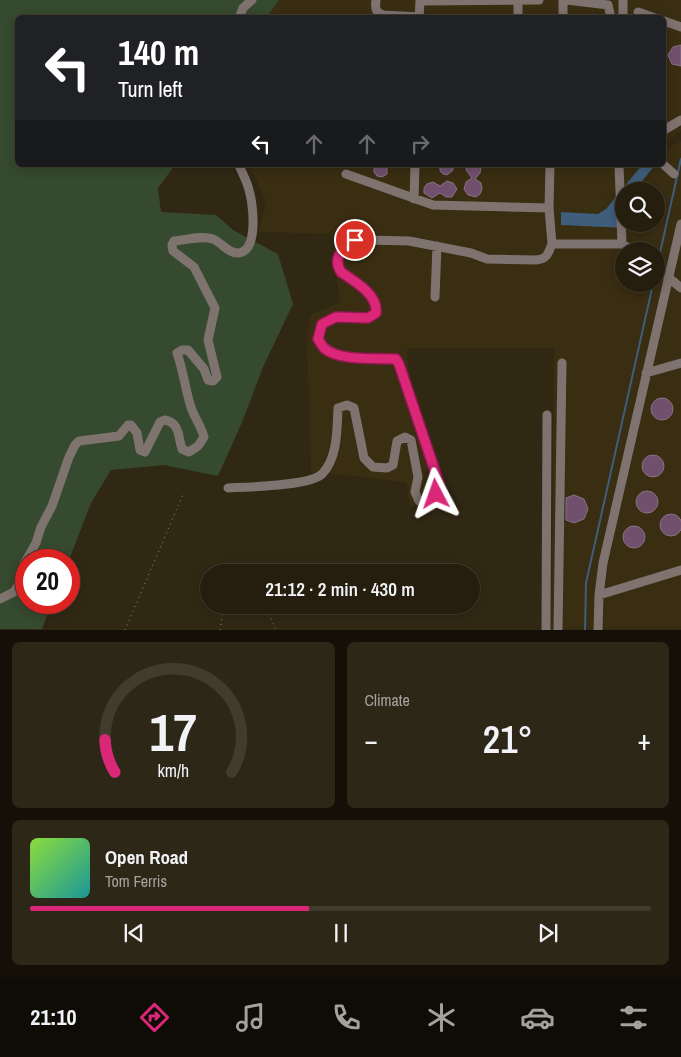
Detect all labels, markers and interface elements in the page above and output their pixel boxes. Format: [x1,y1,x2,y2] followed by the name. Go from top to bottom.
[118,29,199,76] text: 140 m
[35,35,100,100] icon: left
[118,74,183,104] text: Turn left
[247,130,275,158] icon: left
[300,130,328,158] icon: ahead
[353,130,381,158] icon: ahead
[406,130,434,158] icon: right
[615,182,665,292] map controls
[615,182,665,232] button: search
[334,219,376,261] pin
[341,226,369,254] icon: arrive
[615,242,665,292] button: layers
[409,467,461,519] position arrow
[15,549,80,614] speed limit sign: 20
[265,576,415,602] text: 21:12 · 2 min · 430 m
[365,689,410,711] text: Climate
[150,697,197,767] text: 17
[483,714,533,765] text: 21°
[365,721,378,759] text: −
[638,721,651,759] text: +
[157,759,189,783] text: km/h
[105,844,188,870] text: Open Road
[105,870,167,892] text: Tom Ferris
[120,919,148,947] icon: previous
[327,919,355,947] icon: pause
[534,919,562,947] icon: next
[137,1000,172,1035] icon: directions
[233,1000,268,1035] icon: music
[329,1000,364,1035] icon: phone
[424,1000,459,1035] icon: climate
[520,1000,555,1035] icon: car
[616,1000,651,1035] icon: filters
[30,1002,76,1032] text: 21:10

